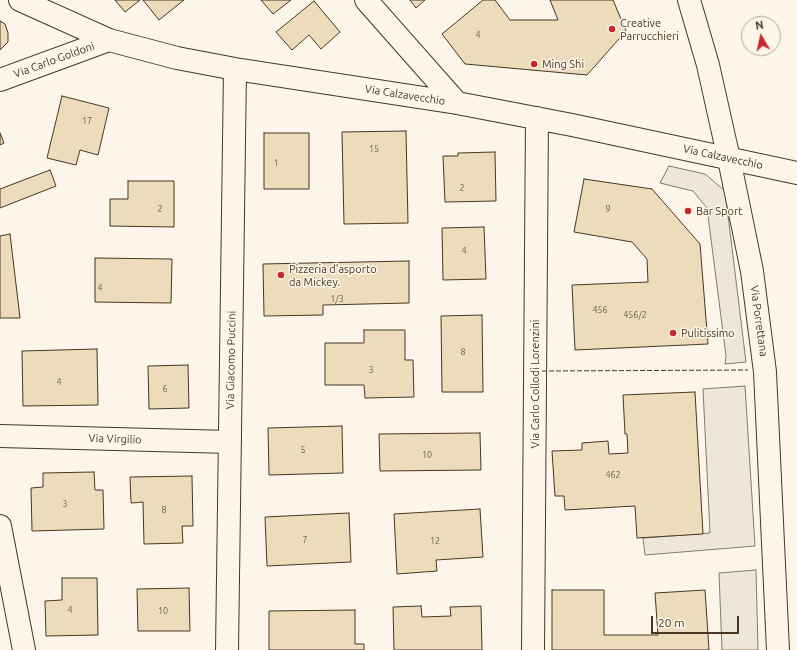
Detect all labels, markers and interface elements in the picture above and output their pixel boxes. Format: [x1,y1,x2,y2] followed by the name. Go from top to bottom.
[620,16,679,42] place label: Creative Parrucchieri
[741,16,781,56] north arrow
[754,19,764,32] text: N
[607,24,617,34] marker: Creative Parrucchieri
[475,30,481,40] house number: 4
[12,39,96,81] street label: Via Carlo Goldoni
[542,57,584,71] place label: Ming Shi
[529,59,539,69] marker: Ming Shi
[364,82,446,108] street label: Via Calzavecchio
[82,116,92,126] house number: 17
[682,142,764,172] street label: Via Calzavecchio
[369,144,379,154] house number: 15
[273,158,279,168] house number: 1
[459,183,465,193] house number: 2
[157,204,163,214] house number: 2
[605,204,611,214] house number: 9
[696,204,742,218] place label: Bar Sport
[683,206,693,216] marker: Bar Sport
[461,246,467,256] house number: 4
[289,262,377,288] place label: Pizzeria d'asporto da Mickey.
[276,270,286,280] marker: Pizzeria d'asporto da Mickey.
[97,283,103,293] house number: 4
[747,285,771,357] street label: Via Porrettana
[330,294,344,304] house number: 1/3
[592,305,608,315] house number: 456
[623,310,647,320] house number: 456/2
[224,311,238,409] street label: Via Giacomo Puccini
[528,320,542,448] street label: Via Carlo Collodi Lorenzini
[681,326,735,340] place label: Pulitissimo
[668,328,678,338] marker: Pulitissimo
[460,347,466,357] house number: 8
[368,365,374,375] house number: 3
[56,377,62,387] house number: 4
[162,384,168,394] house number: 6
[88,431,142,447] street label: Via Virgilio
[300,445,306,455] house number: 5
[422,450,432,460] house number: 10
[605,470,621,480] house number: 462
[62,499,68,509] house number: 3
[161,505,167,515] house number: 8
[302,535,308,545] house number: 7
[430,536,440,546] house number: 12
[67,605,73,615] house number: 4
[158,606,168,616] house number: 10
[653,608,741,634] scale bar
[658,616,685,629] text: 20 m

